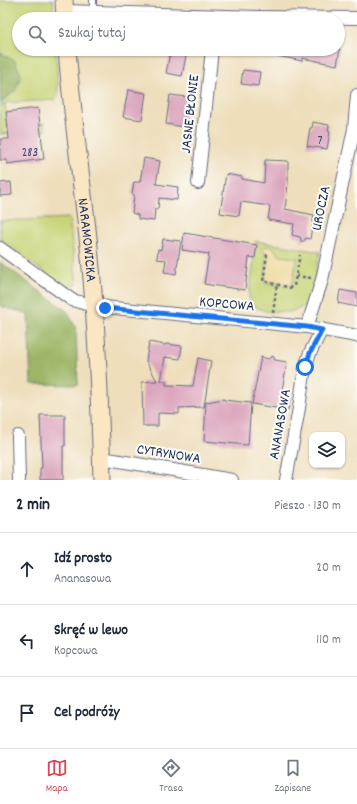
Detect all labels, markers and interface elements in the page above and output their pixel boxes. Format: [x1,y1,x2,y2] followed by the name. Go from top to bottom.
[12,12,345,56] search box
[26,23,48,45] icon: search
[58,23,126,45] text: Szukaj tutaj
[176,74,206,155] street label: JASNE BŁONIE
[318,132,323,151] house number: 7
[22,144,38,163] house number: 283
[306,184,337,233] street label: UROCZA
[70,197,101,283] street label: NARAMOWICKA
[198,292,255,318] street label: KOPCOWA
[96,299,114,317] route end
[296,358,314,376] route start
[264,387,298,461] street label: ANANASOWA
[309,432,345,468] map controls
[309,432,345,468] button: layers
[135,439,202,471] street label: CYTRYNOWA
[16,494,50,518] text: 2 min
[274,497,341,516] text: Pieszo · 130 m
[54,548,112,570] text: Idź prosto
[16,558,38,580] icon: ahead
[316,559,341,578] text: 20 m
[54,570,111,589] text: Ananasowa
[54,620,128,642] text: Skręć w lewo
[16,630,38,652] icon: left
[316,631,341,650] text: 110 m
[54,642,97,661] text: Kopcowa
[16,702,38,724] icon: arrive
[54,702,120,724] text: Cel podróży
[46,757,68,797] tab: Mapa
[159,757,183,797] tab: Trasa
[274,757,311,797] tab: Zapisane

